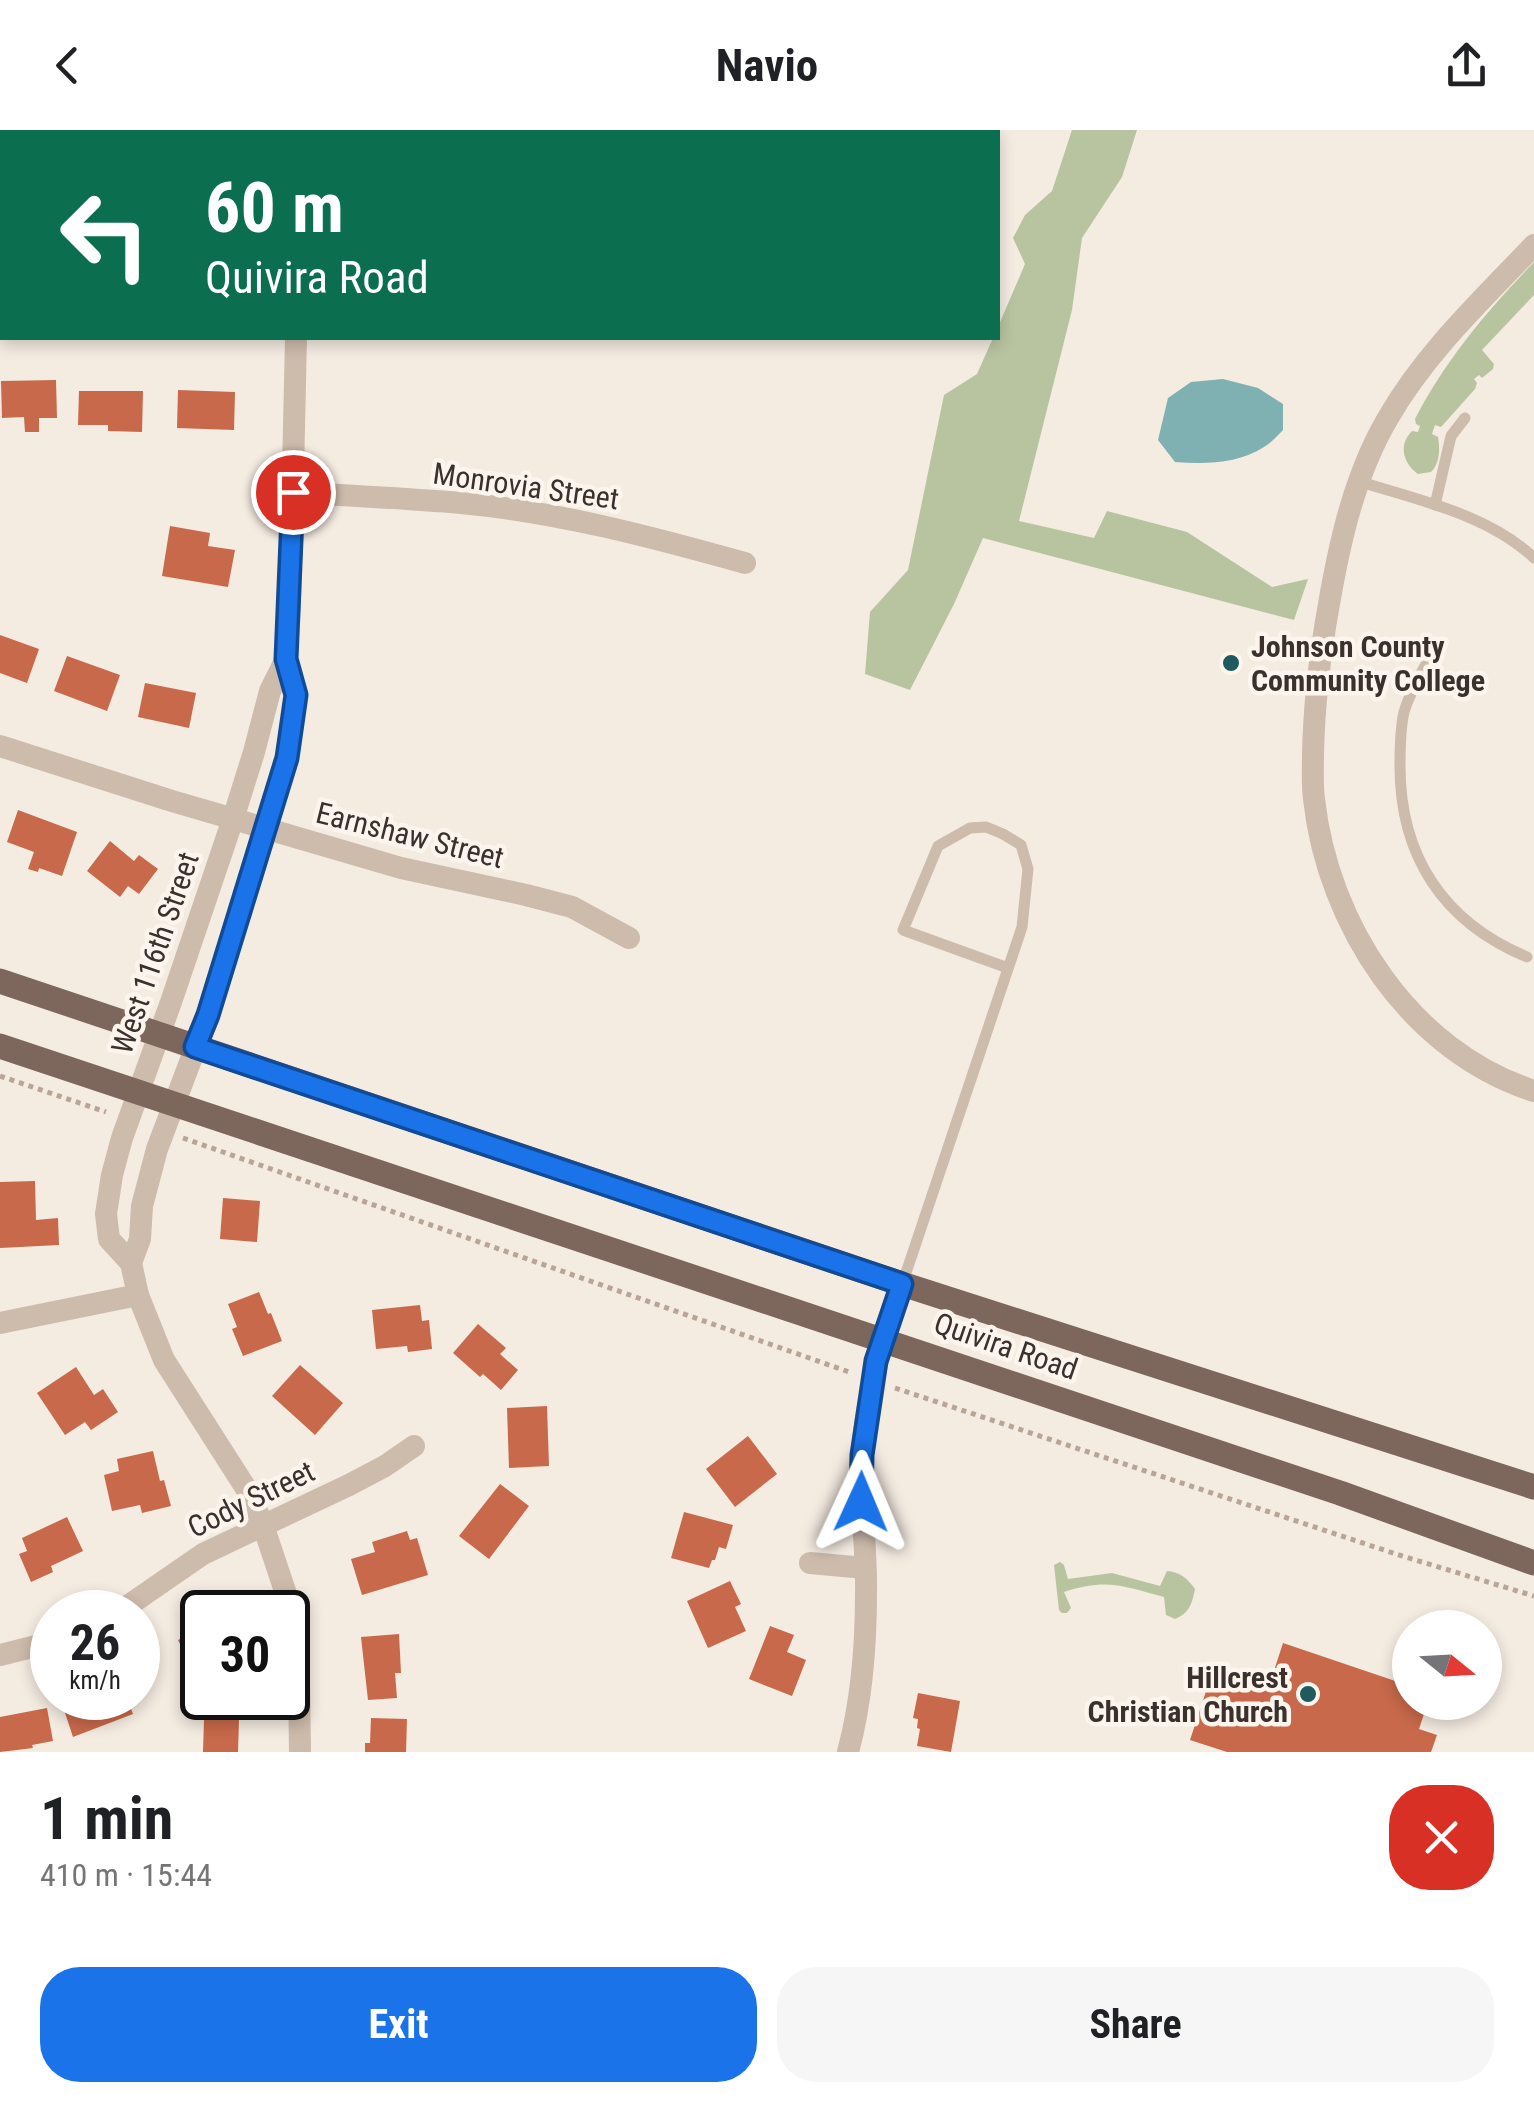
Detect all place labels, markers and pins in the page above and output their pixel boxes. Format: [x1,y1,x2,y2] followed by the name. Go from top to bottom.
[251,450,336,535] pin
[1251,629,1485,698] place label: Johnson County Community College
[1220,652,1242,674] marker: Johnson County Community College
[1088,1660,1288,1729] place label: Hillcrest Christian Church
[1297,1683,1319,1705] marker: Hillcrest Christian Church

